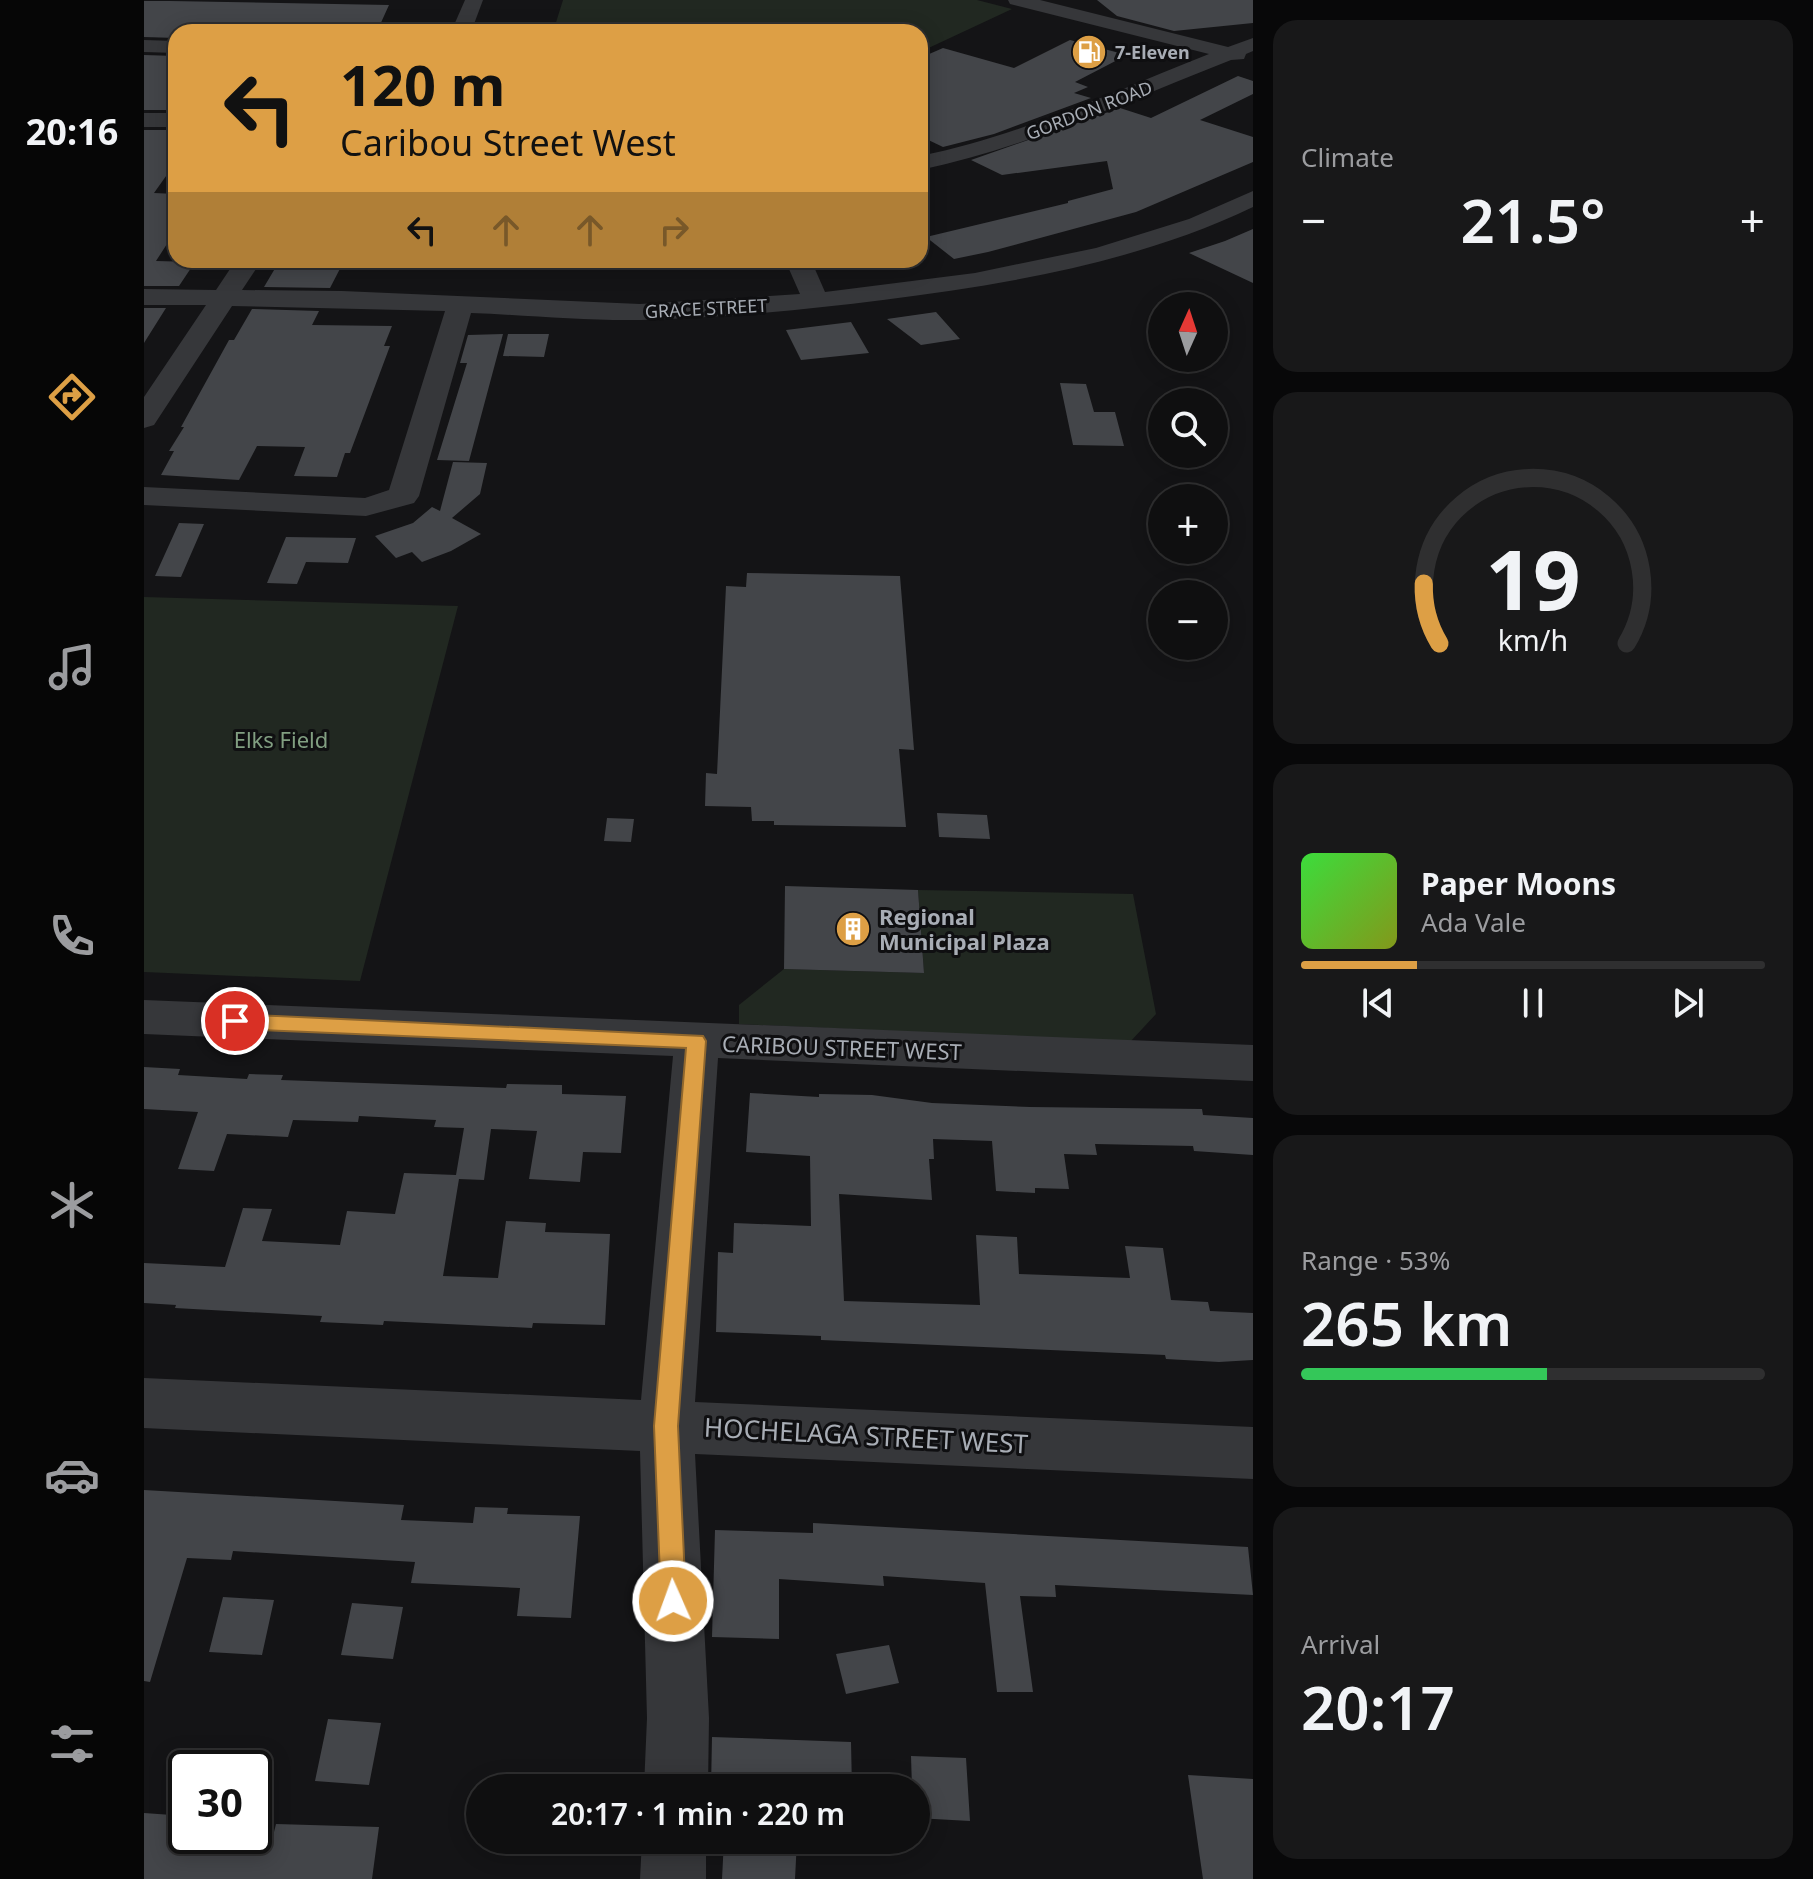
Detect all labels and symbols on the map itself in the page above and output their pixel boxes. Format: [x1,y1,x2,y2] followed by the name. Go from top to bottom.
[1070,33,1108,71] fuel station icon: 7-Eleven
[1115,40,1190,64] place label: 7-Eleven
[1022,75,1156,145] street label: GORDON ROAD
[1148,292,1228,372] north arrow
[644,293,768,323] street label: GRACE STREET
[234,724,328,754] park label: Elks Field
[879,901,1050,956] place label: Regional Municipal Plaza
[834,910,872,948] building icon: Regional Municipal Plaza
[201,987,269,1055] pin
[722,1028,962,1066] street label: CARIBOU STREET WEST
[703,1409,1029,1461] street label: HOCHELAGA STREET WEST
[631,1559,715,1643] position arrow
[168,1750,272,1854] speed limit sign: 30

